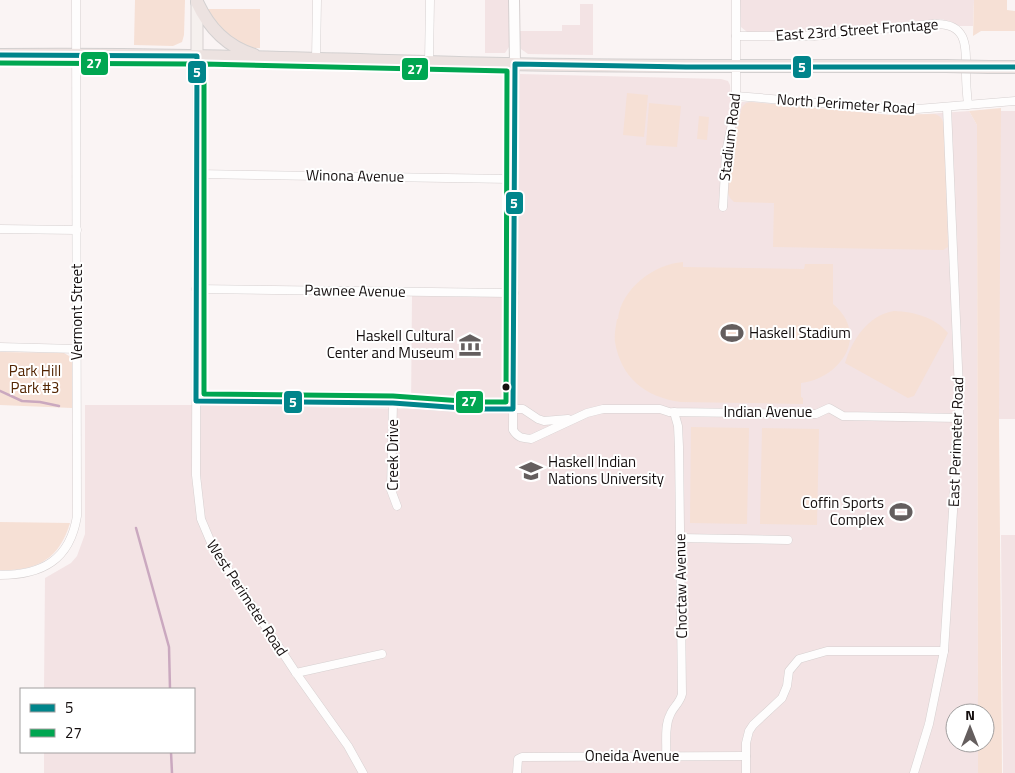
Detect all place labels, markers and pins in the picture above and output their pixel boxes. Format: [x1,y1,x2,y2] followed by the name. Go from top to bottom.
[719,320,745,346] sports icon: Haskell Stadium
[749,321,851,344] place label: Haskell Stadium
[327,324,454,364] place label: Haskell Cultural Center and Museum
[457,332,483,358] museum icon: Haskell Cultural Center and Museum
[501,382,511,392] unlabelled marker
[548,450,664,490] place label: Haskell Indian Nations University
[518,458,544,484] school or university icon: Haskell Indian Nations University
[802,491,884,531] place label: Coffin Sports Complex
[888,499,914,525] sports icon: Coffin Sports Complex

